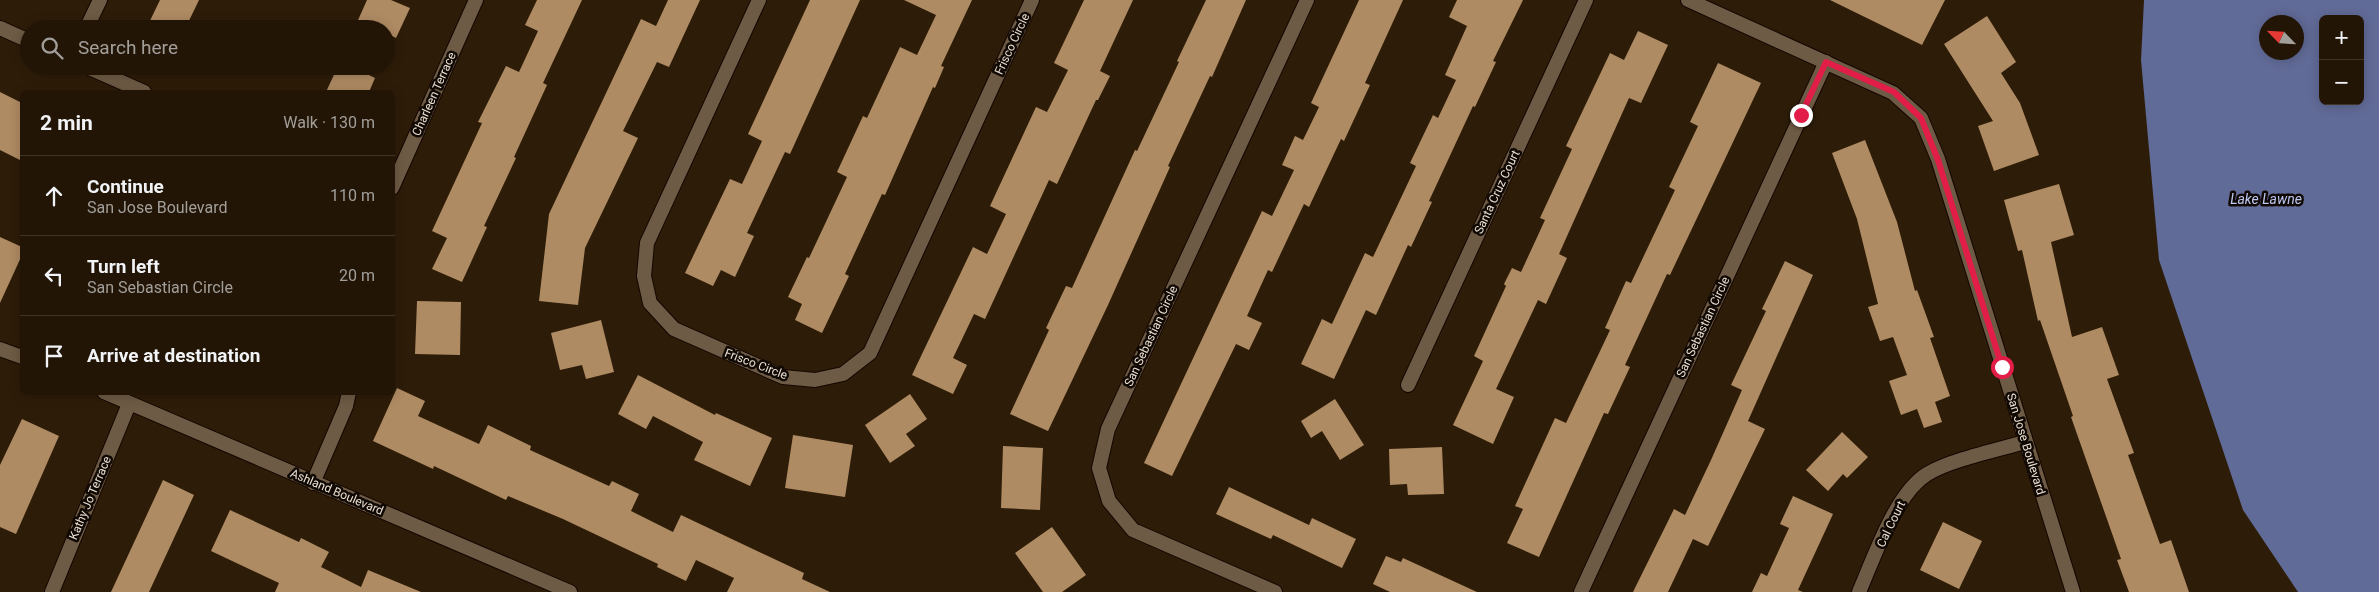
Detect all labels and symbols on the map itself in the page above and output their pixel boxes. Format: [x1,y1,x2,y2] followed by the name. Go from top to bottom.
[992,11,1032,77] street label: Frisco Circle
[2259,15,2304,60] north arrow
[409,50,459,138] street label: Charleen Terrace
[1790,104,1813,127] route end
[1471,148,1523,236] street label: Santa Cruz Court
[2230,191,2302,207] water label: Lake Lawne
[1674,274,1732,380] street label: San Sebastian Circle
[1122,283,1180,389] street label: San Sebastian Circle
[723,346,789,382] street label: Frisco Circle
[1991,356,2014,379] route start
[2004,392,2048,496] street label: San Jose Boulevard
[66,454,114,542] street label: Kathy Jo Terrace
[288,466,386,518] street label: Ashland Boulevard
[1874,498,1908,549] street label: Cal Court

